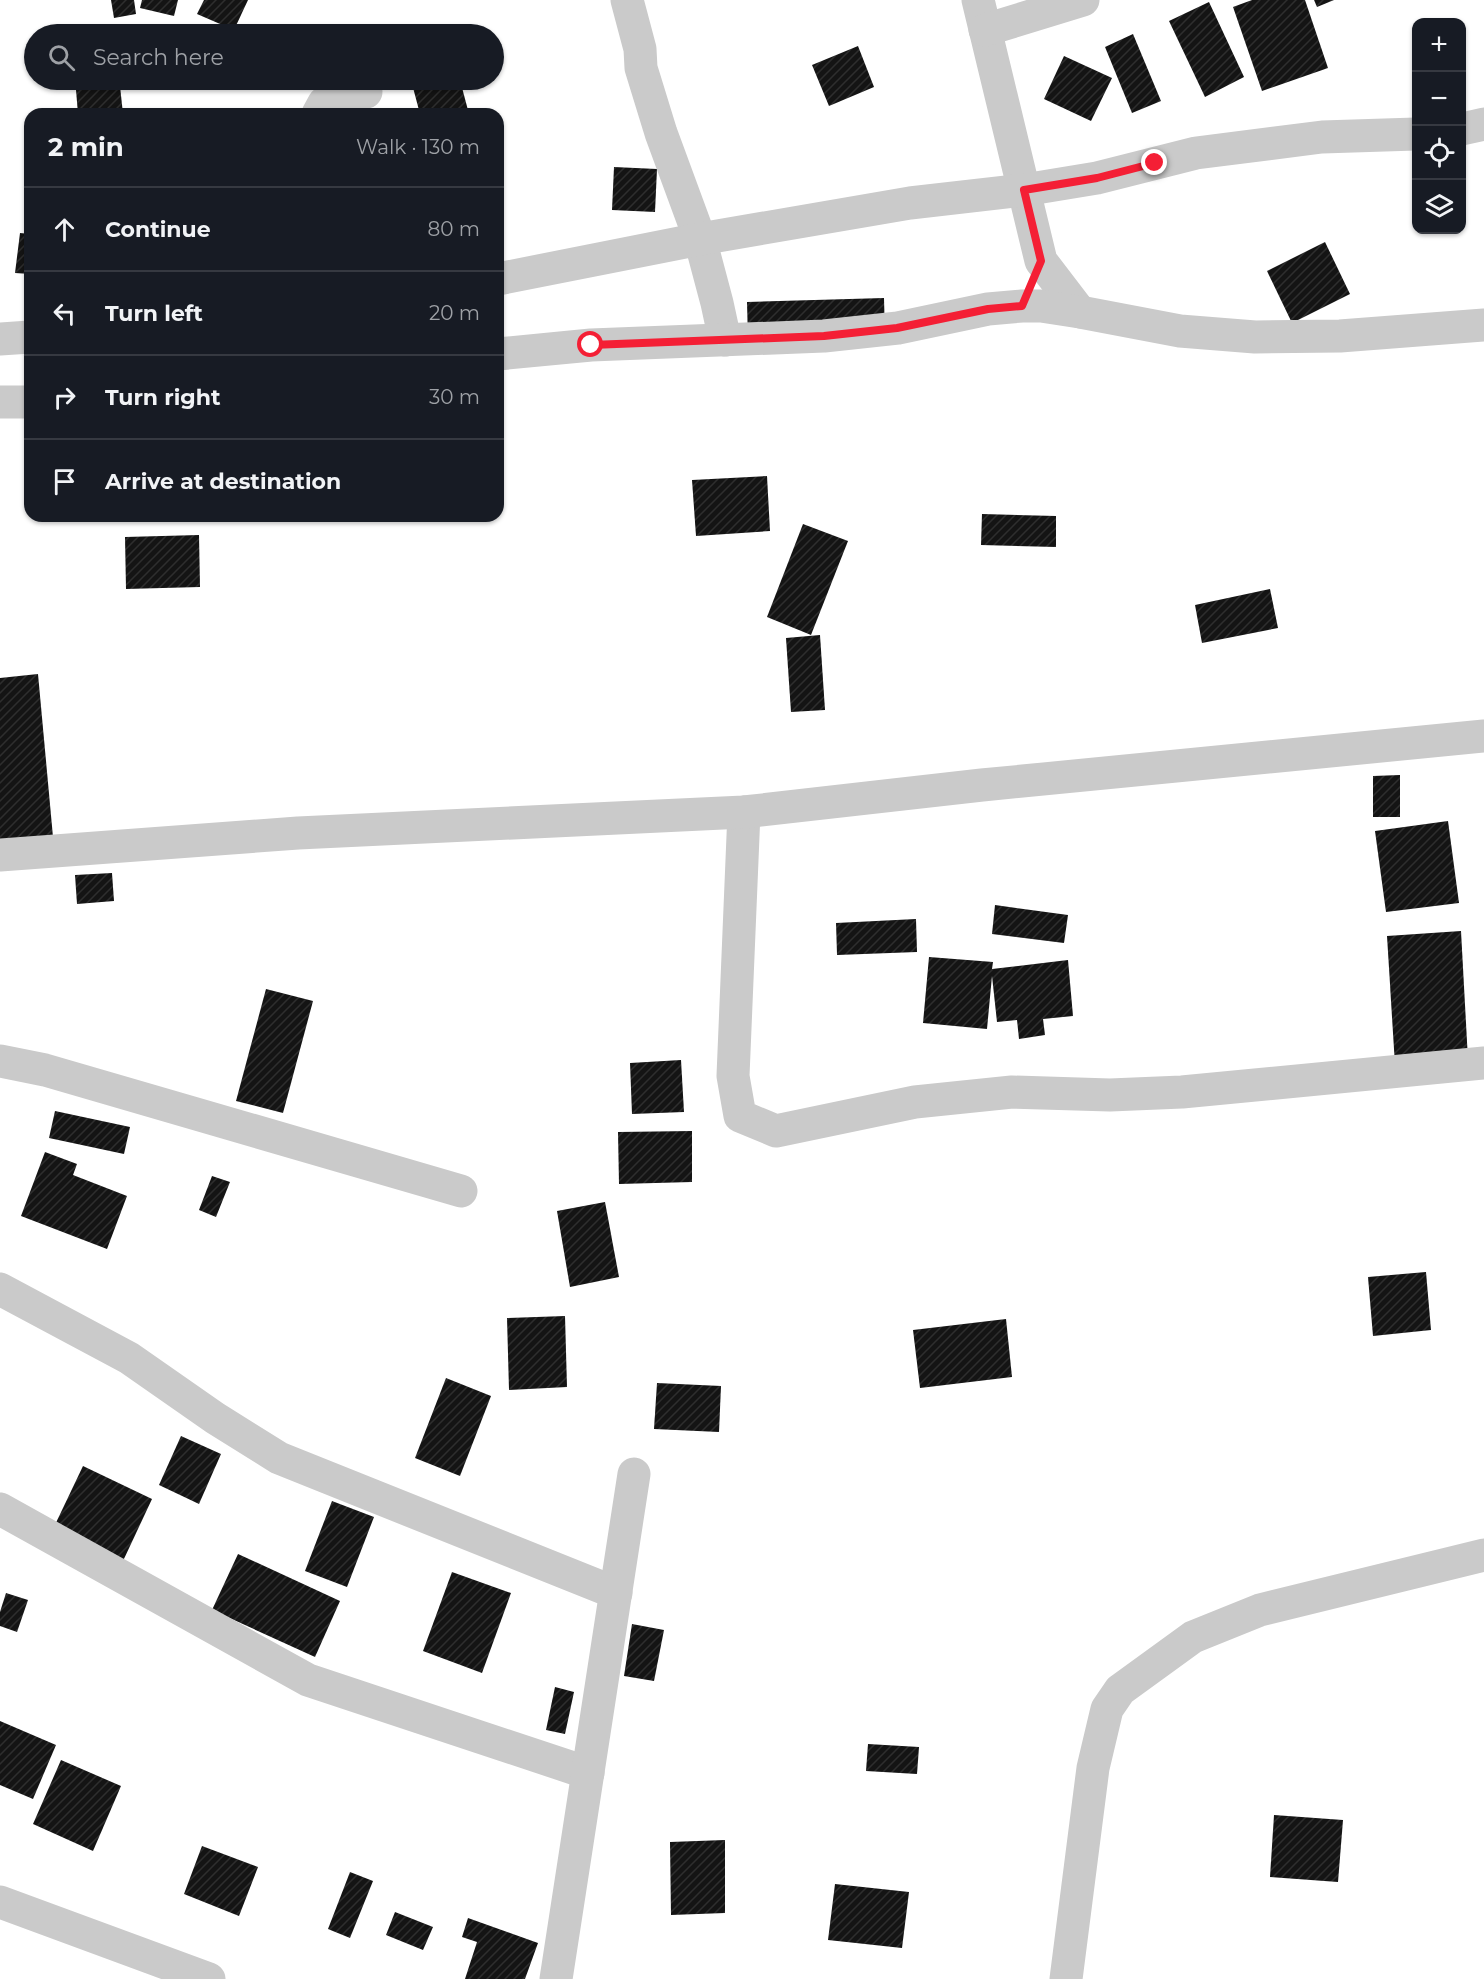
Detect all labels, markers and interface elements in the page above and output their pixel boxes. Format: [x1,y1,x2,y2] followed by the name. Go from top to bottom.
[1412,18,1466,234] map controls
[1412,18,1466,72] button: +
[24,24,504,90] search box
[45,41,78,74] icon: search
[93,44,224,71] text: Search here
[1412,72,1466,126] button: −
[1412,126,1466,180] button: locate
[48,131,124,163] text: 2 min
[356,135,480,159] text: Walk · 130 m
[1141,149,1167,175] route end
[1412,180,1466,234] button: layers
[48,213,81,246] icon: ahead
[105,216,211,243] text: Continue
[428,217,480,241] text: 80 m
[48,297,81,330] icon: left
[105,300,203,327] text: Turn left
[429,301,480,325] text: 20 m
[577,331,603,357] route start
[48,381,81,414] icon: right
[105,384,220,411] text: Turn right
[429,385,480,409] text: 30 m
[48,465,81,498] icon: arrive
[105,468,341,495] text: Arrive at destination

